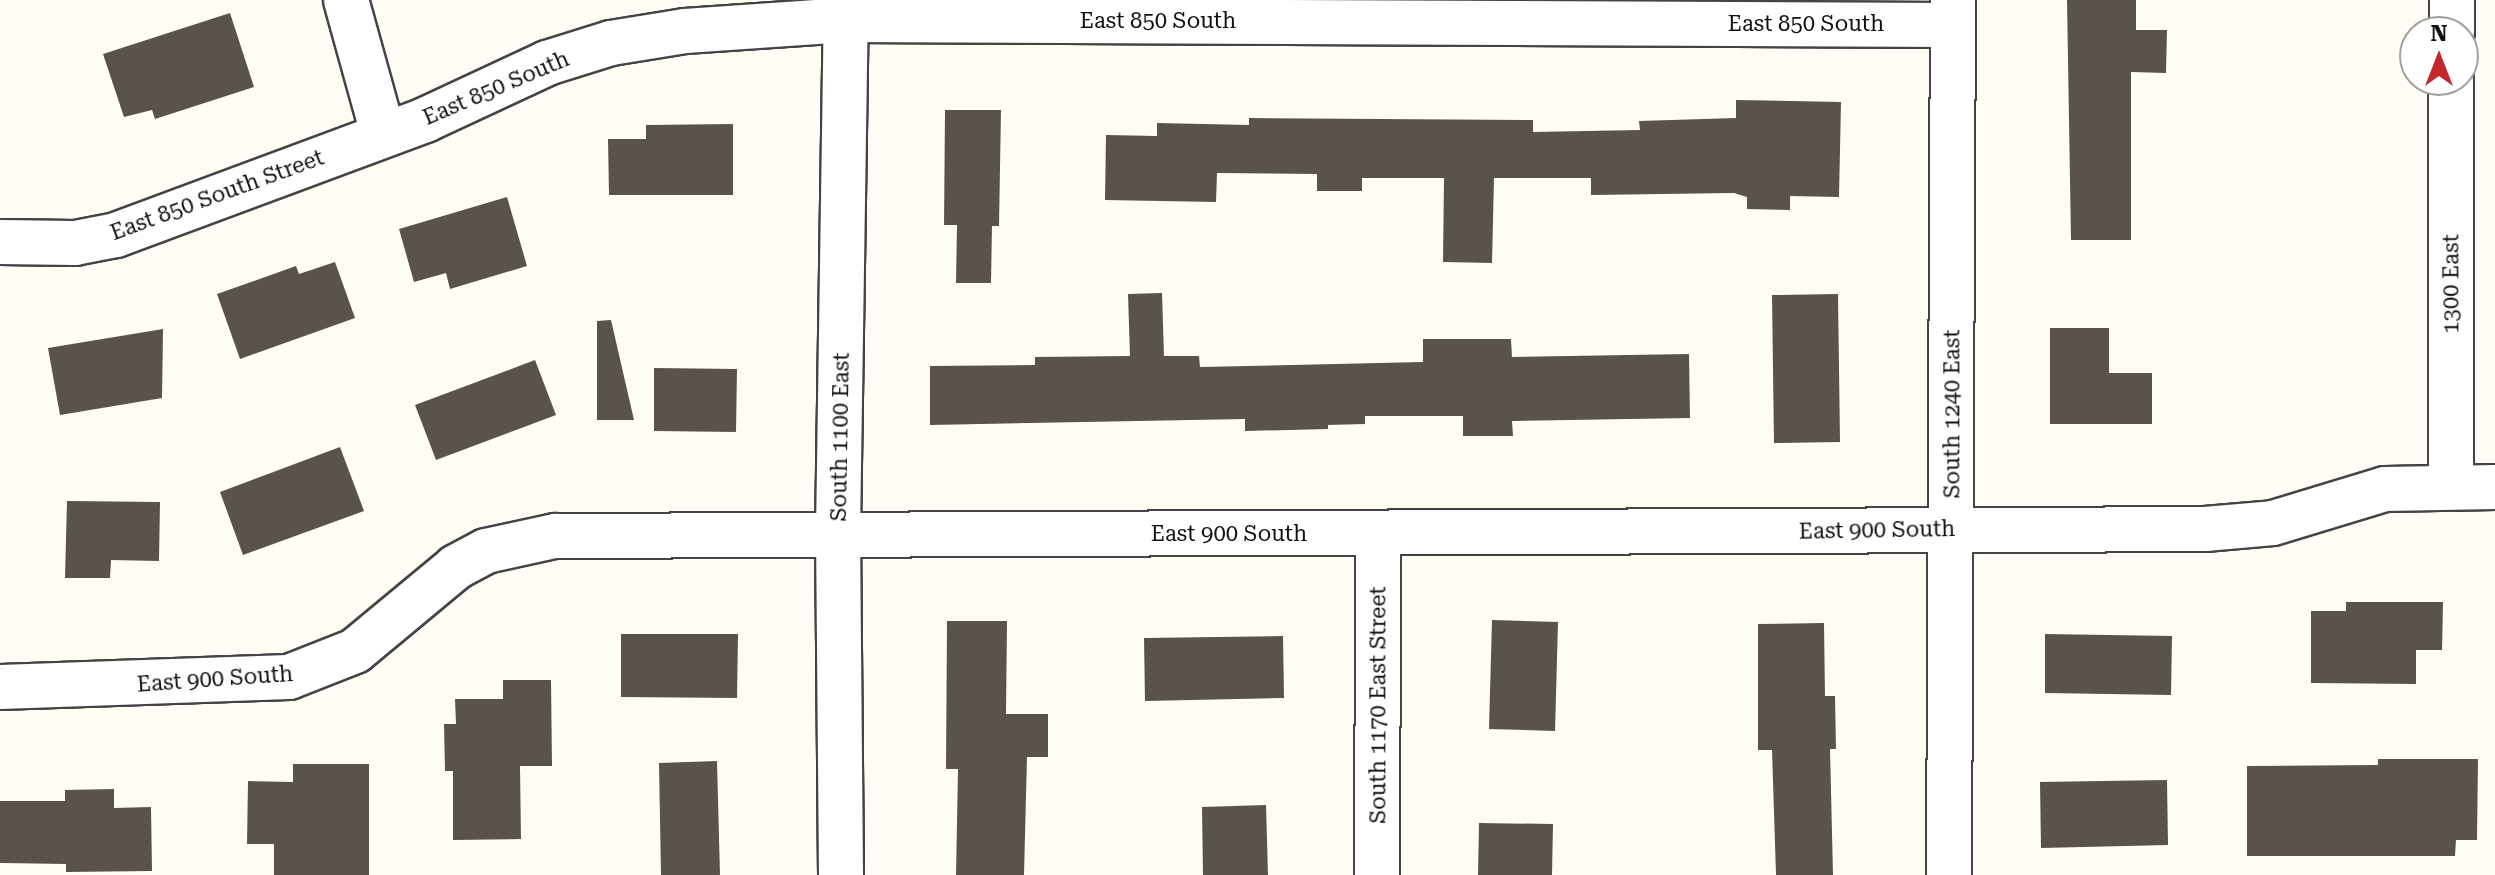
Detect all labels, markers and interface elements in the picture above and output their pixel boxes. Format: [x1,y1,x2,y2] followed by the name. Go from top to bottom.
[1080,8,1236,34] street label: East 850 South
[1728,11,1884,37] street label: East 850 South
[2399,16,2479,96] north arrow
[2431,21,2447,46] text: N
[419,45,573,131] street label: East 850 South
[107,144,327,246] street label: East 850 South Street
[2438,234,2464,334] street label: 1300 East
[1939,330,1965,498] street label: South 1240 East
[825,352,855,522] street label: South 1100 East
[1798,515,1956,545] street label: East 900 South
[1151,521,1307,547] street label: East 900 South
[1365,586,1391,824] street label: South 1170 East Street
[136,660,294,698] street label: East 900 South

